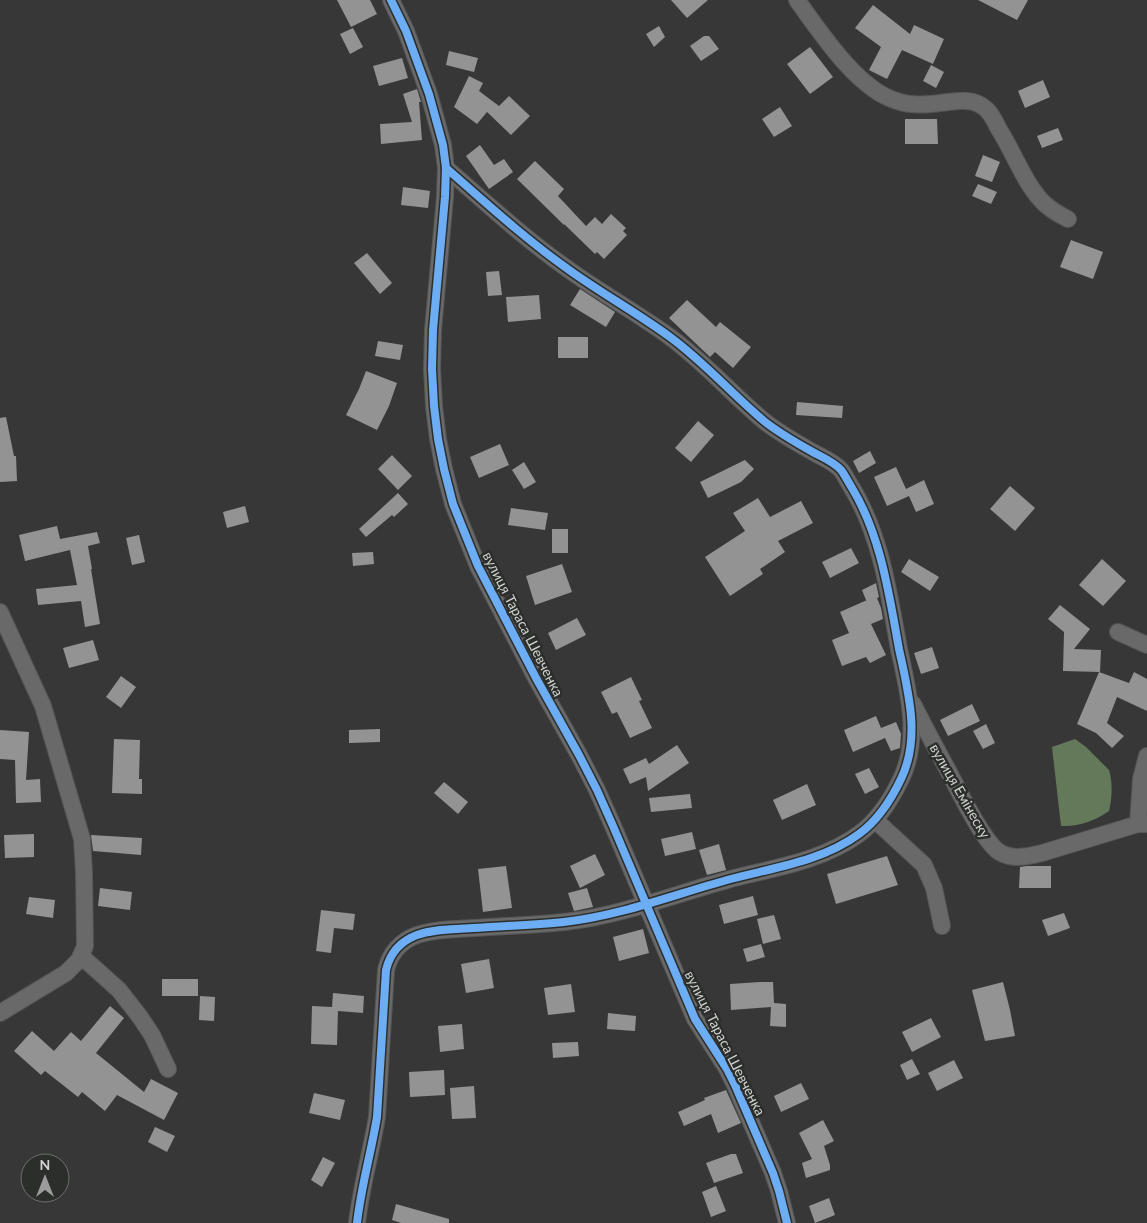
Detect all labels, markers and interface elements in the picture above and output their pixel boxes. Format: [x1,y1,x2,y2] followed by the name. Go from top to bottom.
[480,549,567,699] street label: вулиця Тараса Шевченка
[927,741,995,842] street label: вулиця Емінеску
[682,968,769,1118] street label: вулиця Тараса Шевченка
[20,1153,70,1203] north arrow
[40,1156,50,1173] text: N

